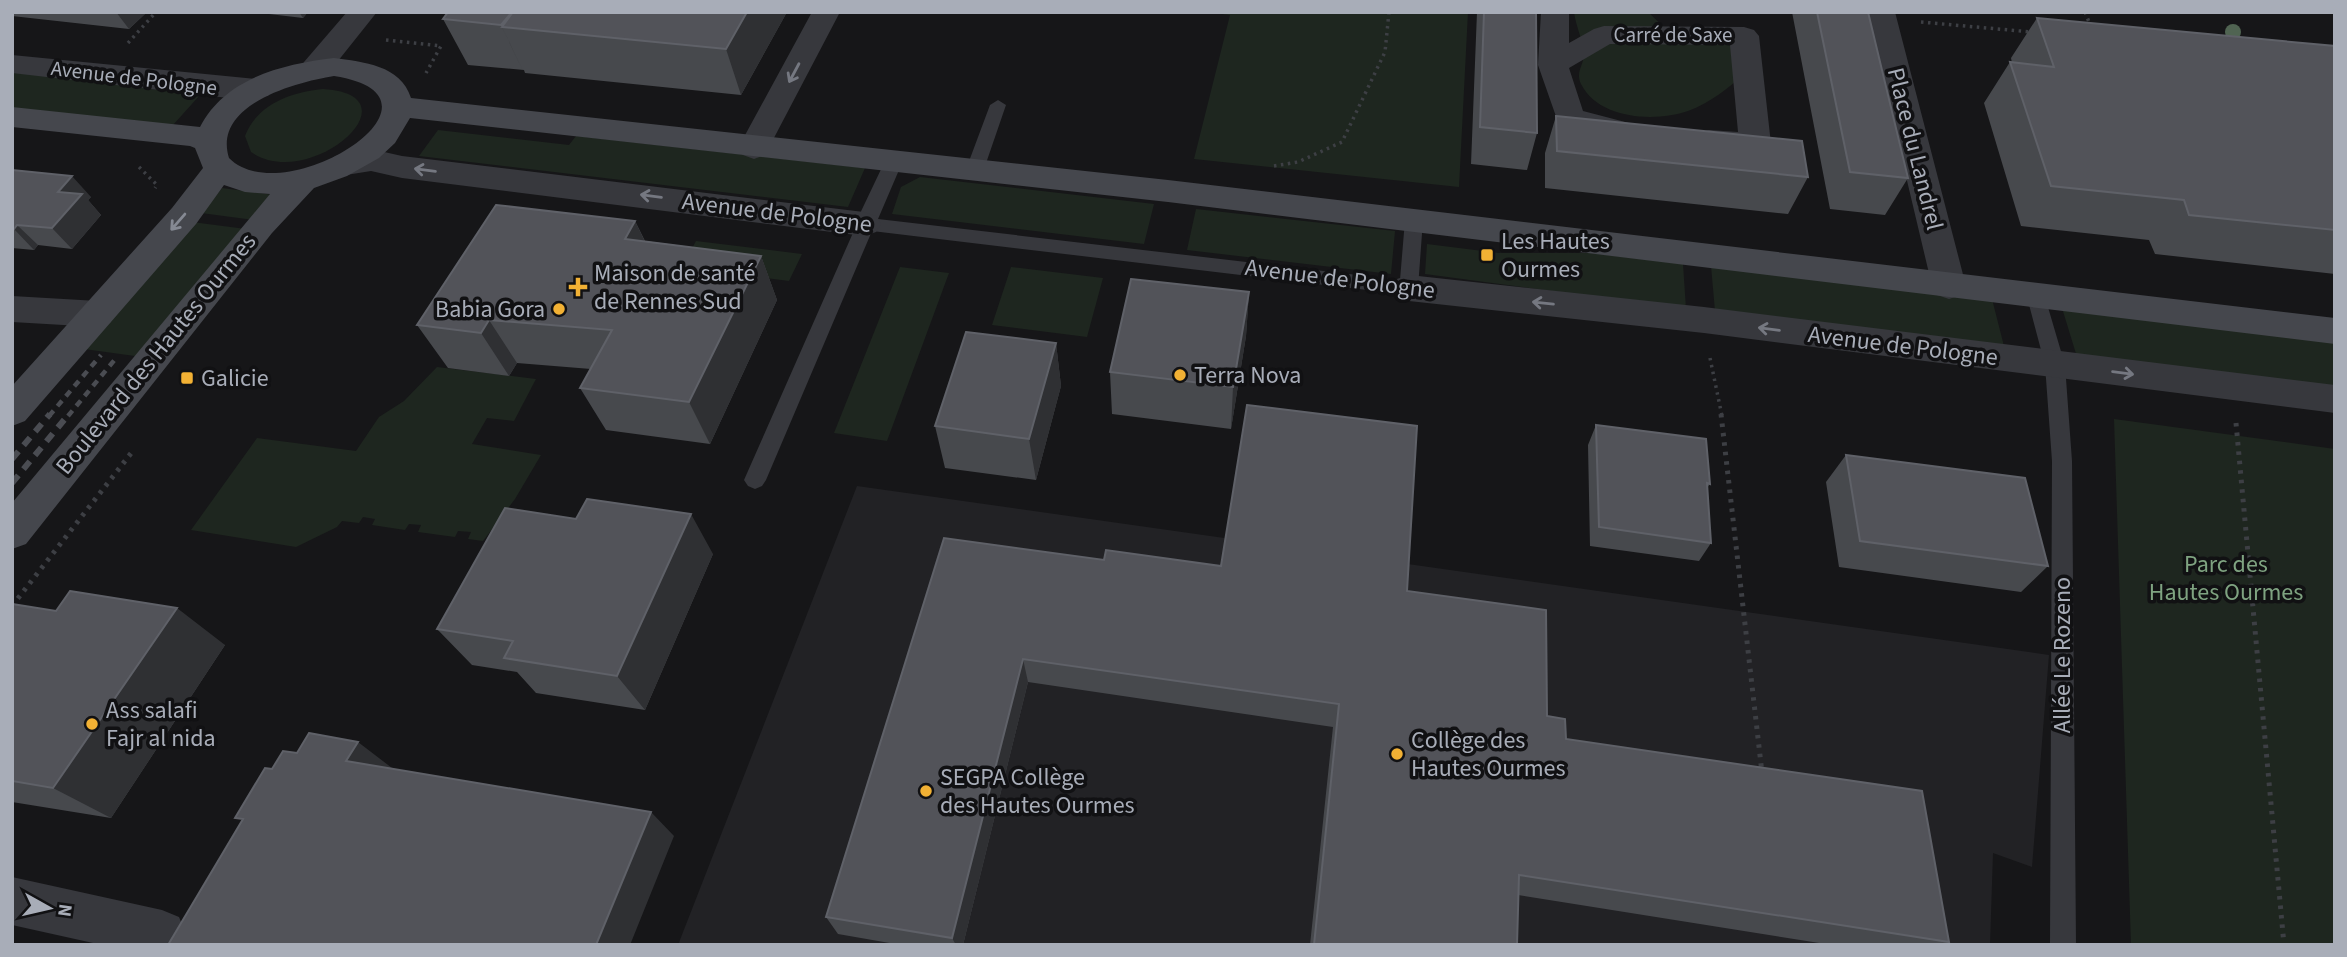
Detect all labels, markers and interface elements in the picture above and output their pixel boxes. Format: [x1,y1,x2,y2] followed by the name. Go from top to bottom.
[1613,20,1733,50] street label: Carré de Saxe
[49,53,219,103] street label: Avenue de Pologne
[787,62,801,82] one-way arrow
[1878,64,1952,234] street label: Place du Landrel
[414,163,437,176] one-way arrow
[680,184,874,242] street label: Avenue de Pologne
[640,190,663,203] one-way arrow
[171,213,187,231] one-way arrow
[1501,224,1610,287] place label: Les Hautes Ourmes
[47,226,265,482] street label: Boulevard des Hautes Ourmes
[1479,247,1495,263] marker: Les Hautes Ourmes
[1243,250,1437,308] street label: Avenue de Pologne
[594,256,755,319] place label: Maison de santé de Rennes Sud
[568,277,588,297] marker: Maison de santé de Rennes Sud
[435,292,545,327] place label: Babia Gora
[1532,296,1554,309] one-way arrow
[551,301,567,317] marker: Babia Gora
[1806,317,2000,375] street label: Avenue de Pologne
[1758,322,1780,335] one-way arrow
[1194,358,1301,393] place label: Terra Nova
[201,361,269,396] place label: Galicie
[2111,366,2134,379] one-way arrow
[1172,367,1188,383] marker: Terra Nova
[179,370,195,386] marker: Galicie
[2149,547,2303,610] park label: Parc des Hautes Ourmes
[2045,577,2080,733] street label: Allée Le Rozeno
[106,693,216,756] place label: Ass salafi Fajr al nida
[84,716,100,732] marker: Ass salafi Fajr al nida
[1411,723,1566,786] place label: Collège des Hautes Ourmes
[1389,746,1405,762] marker: Collège des Hautes Ourmes
[940,760,1135,823] place label: SEGPA Collège des Hautes Ourmes
[918,783,934,799] marker: SEGPA Collège des Hautes Ourmes
[14,873,84,943] north arrow
[50,902,79,918] text: N

